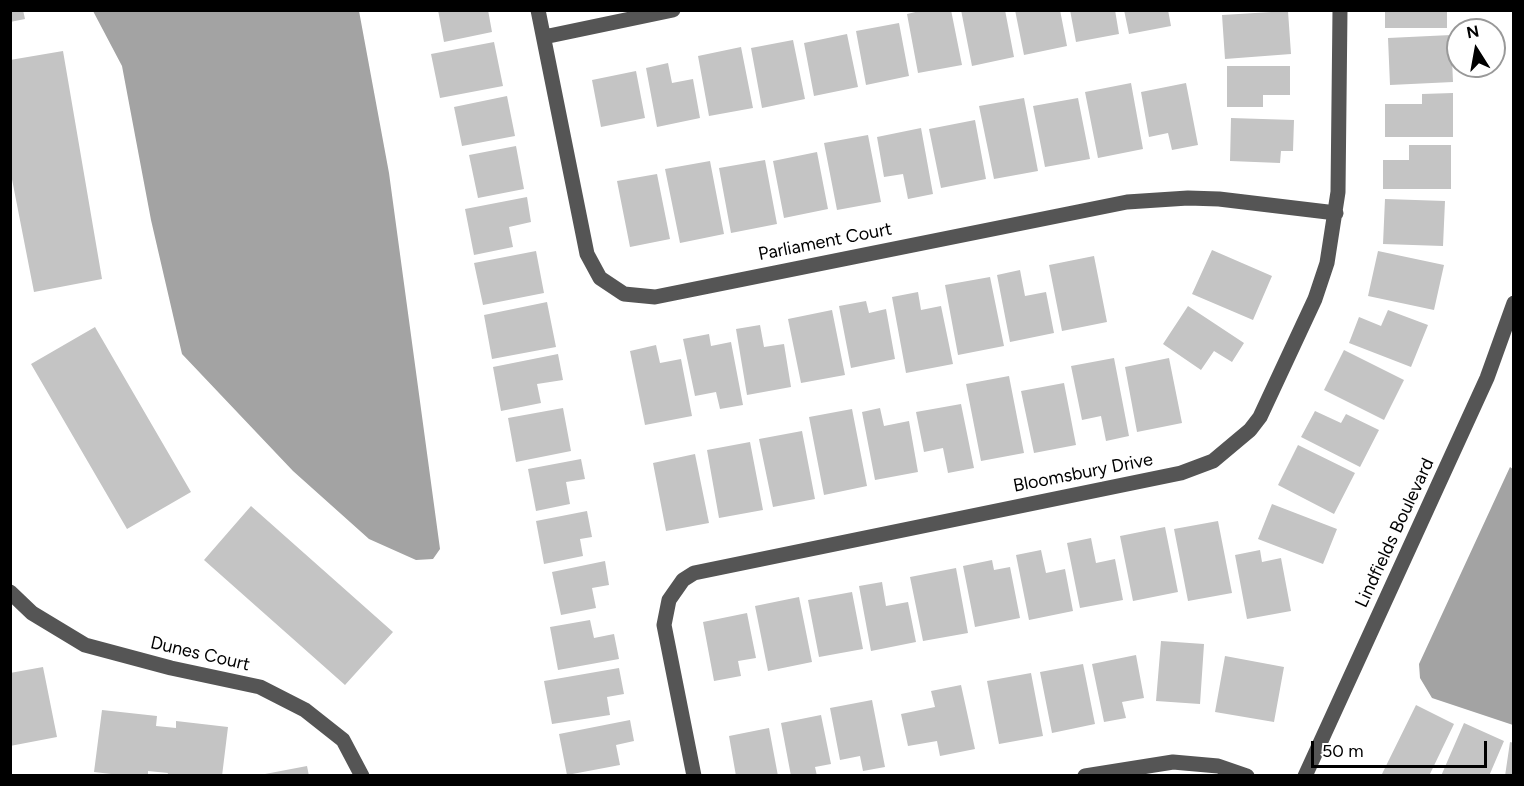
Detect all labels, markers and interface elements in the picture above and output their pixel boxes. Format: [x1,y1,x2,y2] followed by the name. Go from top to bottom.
[1446,18,1506,78] north arrow
[1465,21,1481,42] text: N
[756,218,894,266] street label: Parliament Court
[1011,449,1155,497] street label: Bloomsbury Drive
[1351,455,1439,611] street label: Lindfields Boulevard
[148,632,252,676] street label: Dunes Court
[1314,729,1490,767] scale bar
[1322,740,1364,762] text: 50 m

